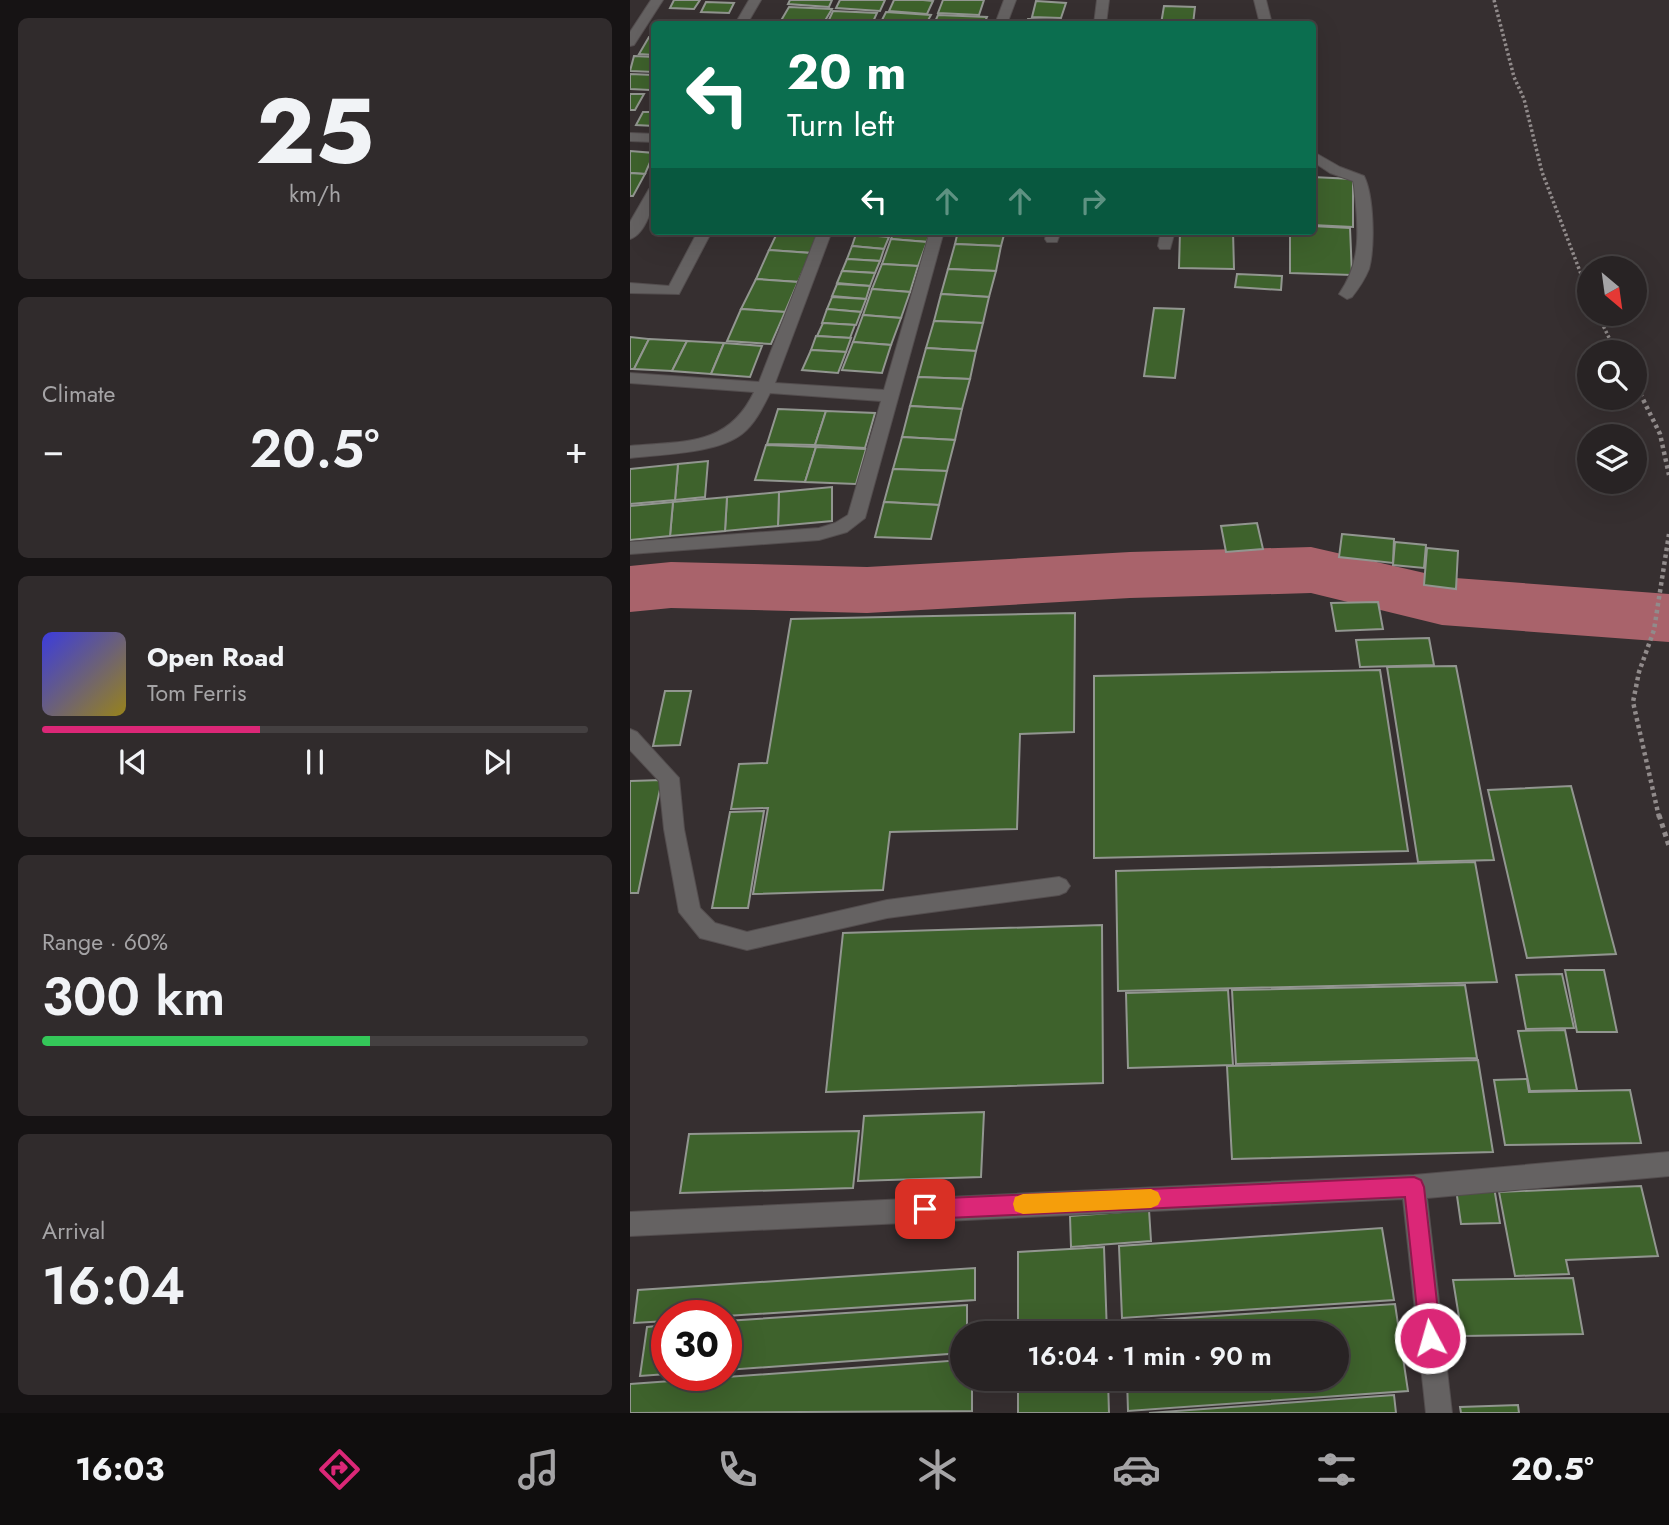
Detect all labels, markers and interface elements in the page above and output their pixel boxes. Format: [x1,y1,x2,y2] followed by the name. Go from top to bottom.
[787,37,906,107] text: 20 m
[672,49,763,140] icon: left
[256,66,374,197] text: 25
[787,102,894,148] text: Turn left
[289,177,341,211] text: km/h
[855,182,893,220] icon: left
[928,182,966,220] icon: ahead
[1001,182,1039,220] icon: ahead
[1074,182,1112,220] icon: right
[1577,256,1647,326] north arrow
[1577,256,1647,494] map controls
[1577,340,1647,410] button: search
[42,377,115,411] text: Climate
[250,411,379,487] text: 20.5°
[42,422,64,477] text: −
[565,422,588,477] text: +
[1577,424,1647,494] button: layers
[147,638,284,676] text: Open Road
[147,676,246,710] text: Tom Ferris
[114,743,152,781] icon: previous
[296,743,334,781] icon: pause
[478,743,516,781] icon: next
[42,925,168,959] text: Range · 60%
[42,959,225,1035] text: 300 km
[895,1179,955,1239] pin
[906,1190,944,1228] icon: arrive
[42,1214,105,1248] text: Arrival
[42,1248,185,1324] text: 16:04
[651,1300,742,1391] speed limit sign: 30
[1393,1301,1467,1375] position arrow
[1027,1337,1272,1375] text: 16:04 · 1 min · 90 m
[315,1445,364,1494] icon: directions
[514,1445,563,1494] icon: music
[713,1445,762,1494] icon: phone
[913,1445,962,1494] icon: climate
[1112,1445,1161,1494] icon: car
[1312,1445,1361,1494] icon: filters
[75,1446,164,1492] text: 16:03
[1511,1446,1594,1492] text: 20.5°

